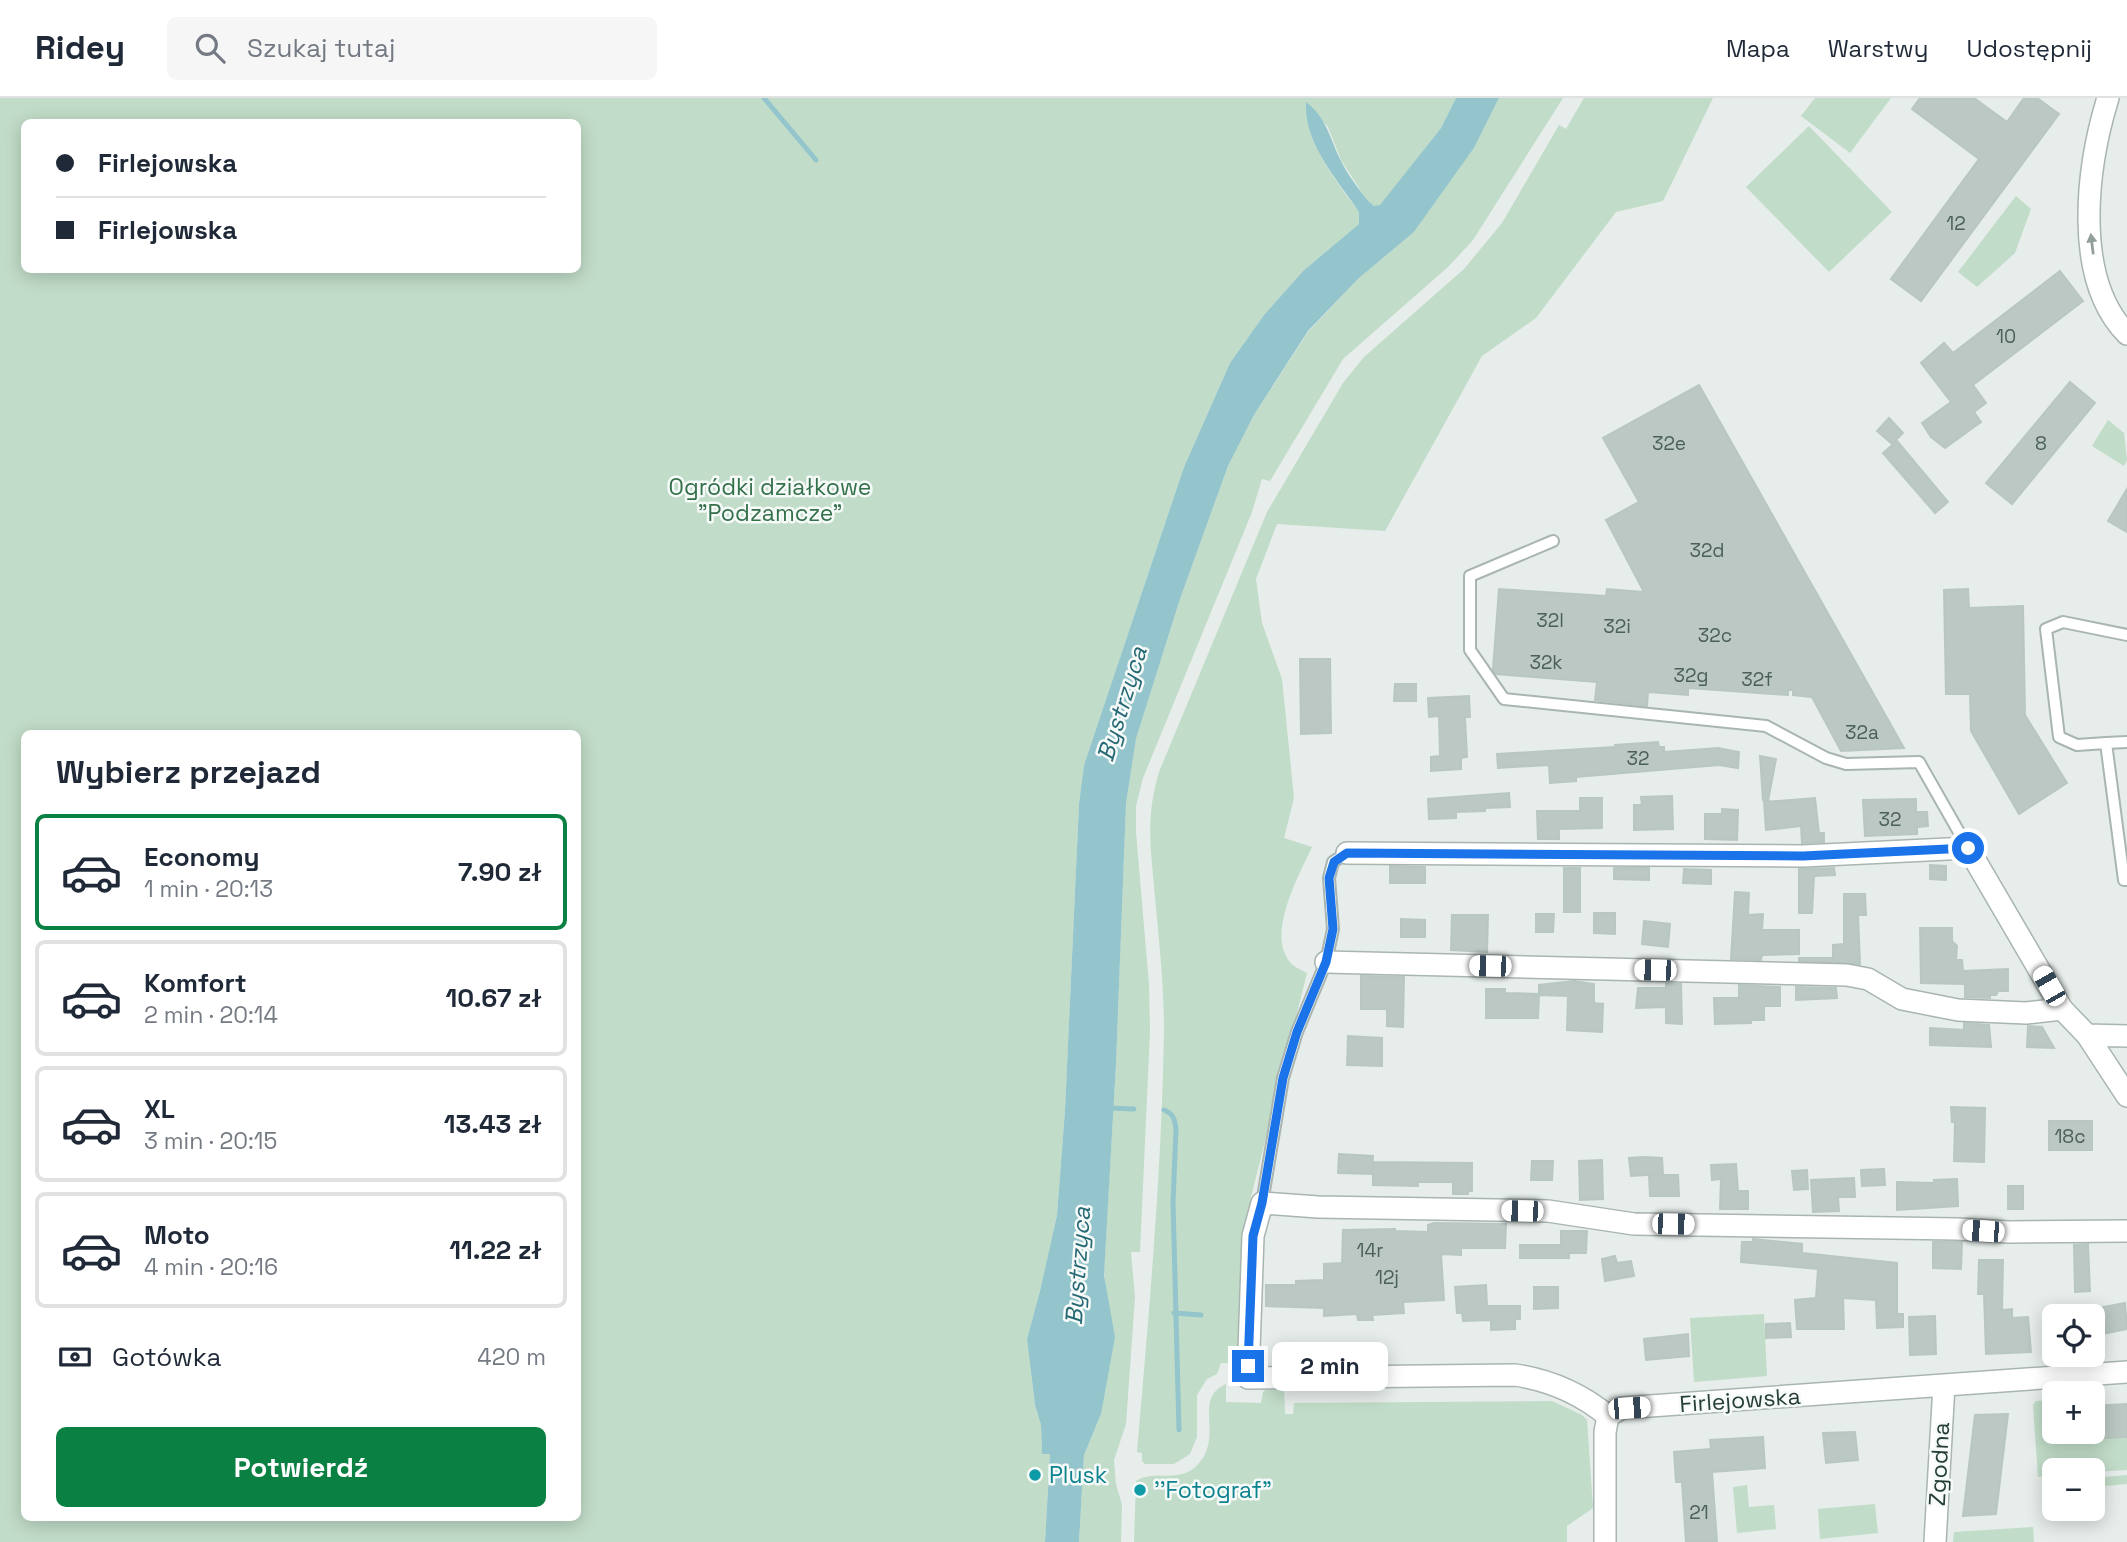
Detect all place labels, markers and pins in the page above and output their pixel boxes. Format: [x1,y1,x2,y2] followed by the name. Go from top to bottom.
[1049,1460,1107,1490] place label: Plusk
[1027,1467,1043,1483] marker: Plusk
[1154,1475,1272,1505] place label: ''Fotograf"
[1132,1482,1148,1498] marker: ''Fotograf"

